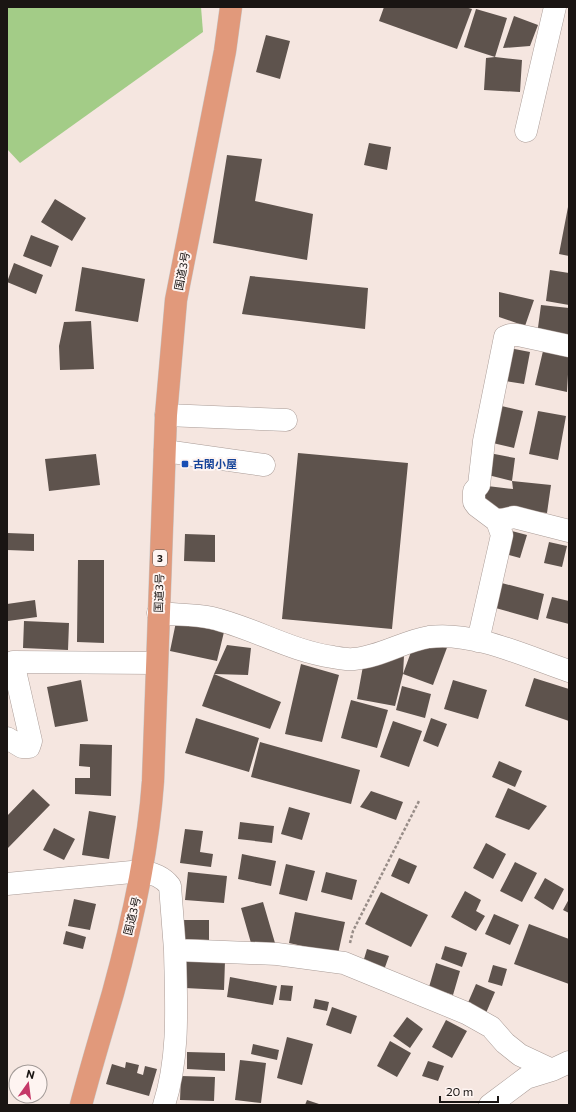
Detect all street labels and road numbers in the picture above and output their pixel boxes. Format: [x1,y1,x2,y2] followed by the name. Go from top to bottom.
[171,250,192,291] street label: 国道3号
[153,550,167,566] road number: 3
[151,573,166,613] street label: 国道3号
[120,895,143,937] street label: 国道3号

